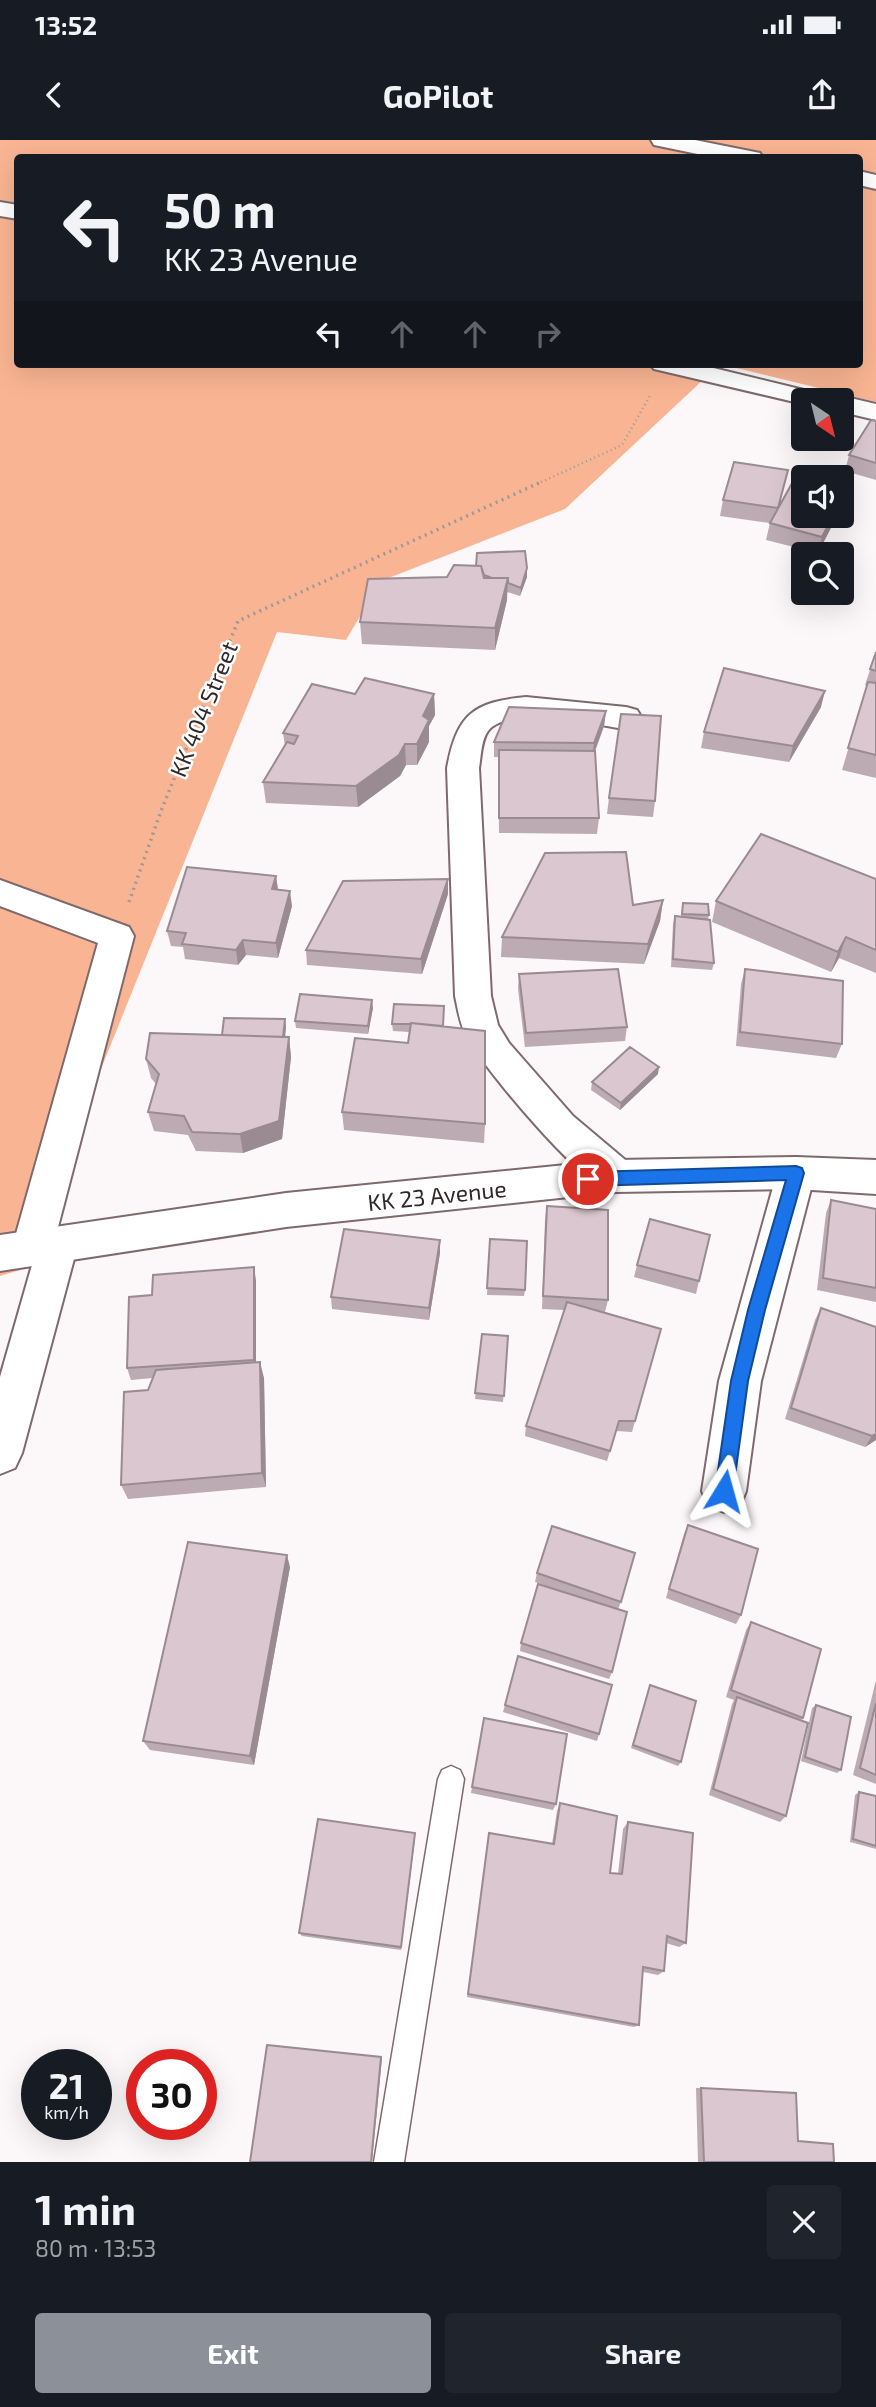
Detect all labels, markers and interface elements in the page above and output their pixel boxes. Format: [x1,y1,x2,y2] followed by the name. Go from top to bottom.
[35,9,97,40] text: 13:52
[35,76,73,114] icon: back
[383,76,493,114] text: GoPilot
[803,76,841,114] icon: share
[164,179,276,238] text: 50 m
[49,182,140,273] icon: left
[164,239,358,277] text: KK 23 Avenue
[310,315,348,353] icon: left
[383,315,421,353] icon: ahead
[456,315,494,353] icon: ahead
[529,315,567,353] icon: right
[791,388,854,452] north arrow
[791,388,854,605] map controls
[791,465,854,528] button: sound
[791,542,854,605] button: search
[163,637,243,781] street label: KK 404 Street
[558,1149,618,1209] pin
[569,1160,607,1198] icon: arrive
[366,1174,508,1216] street label: KK 23 Avenue
[687,1454,761,1528] position arrow
[126,2049,217,2140] speed limit sign: 30
[49,2064,84,2106] text: 21
[44,2101,89,2123] text: km/h
[35,2183,136,2233] text: 1 min
[767,2185,841,2259] button: close
[35,2234,156,2262] text: 80 m · 13:53
[35,2313,431,2393] button: Exit
[445,2313,841,2393] button: Share

